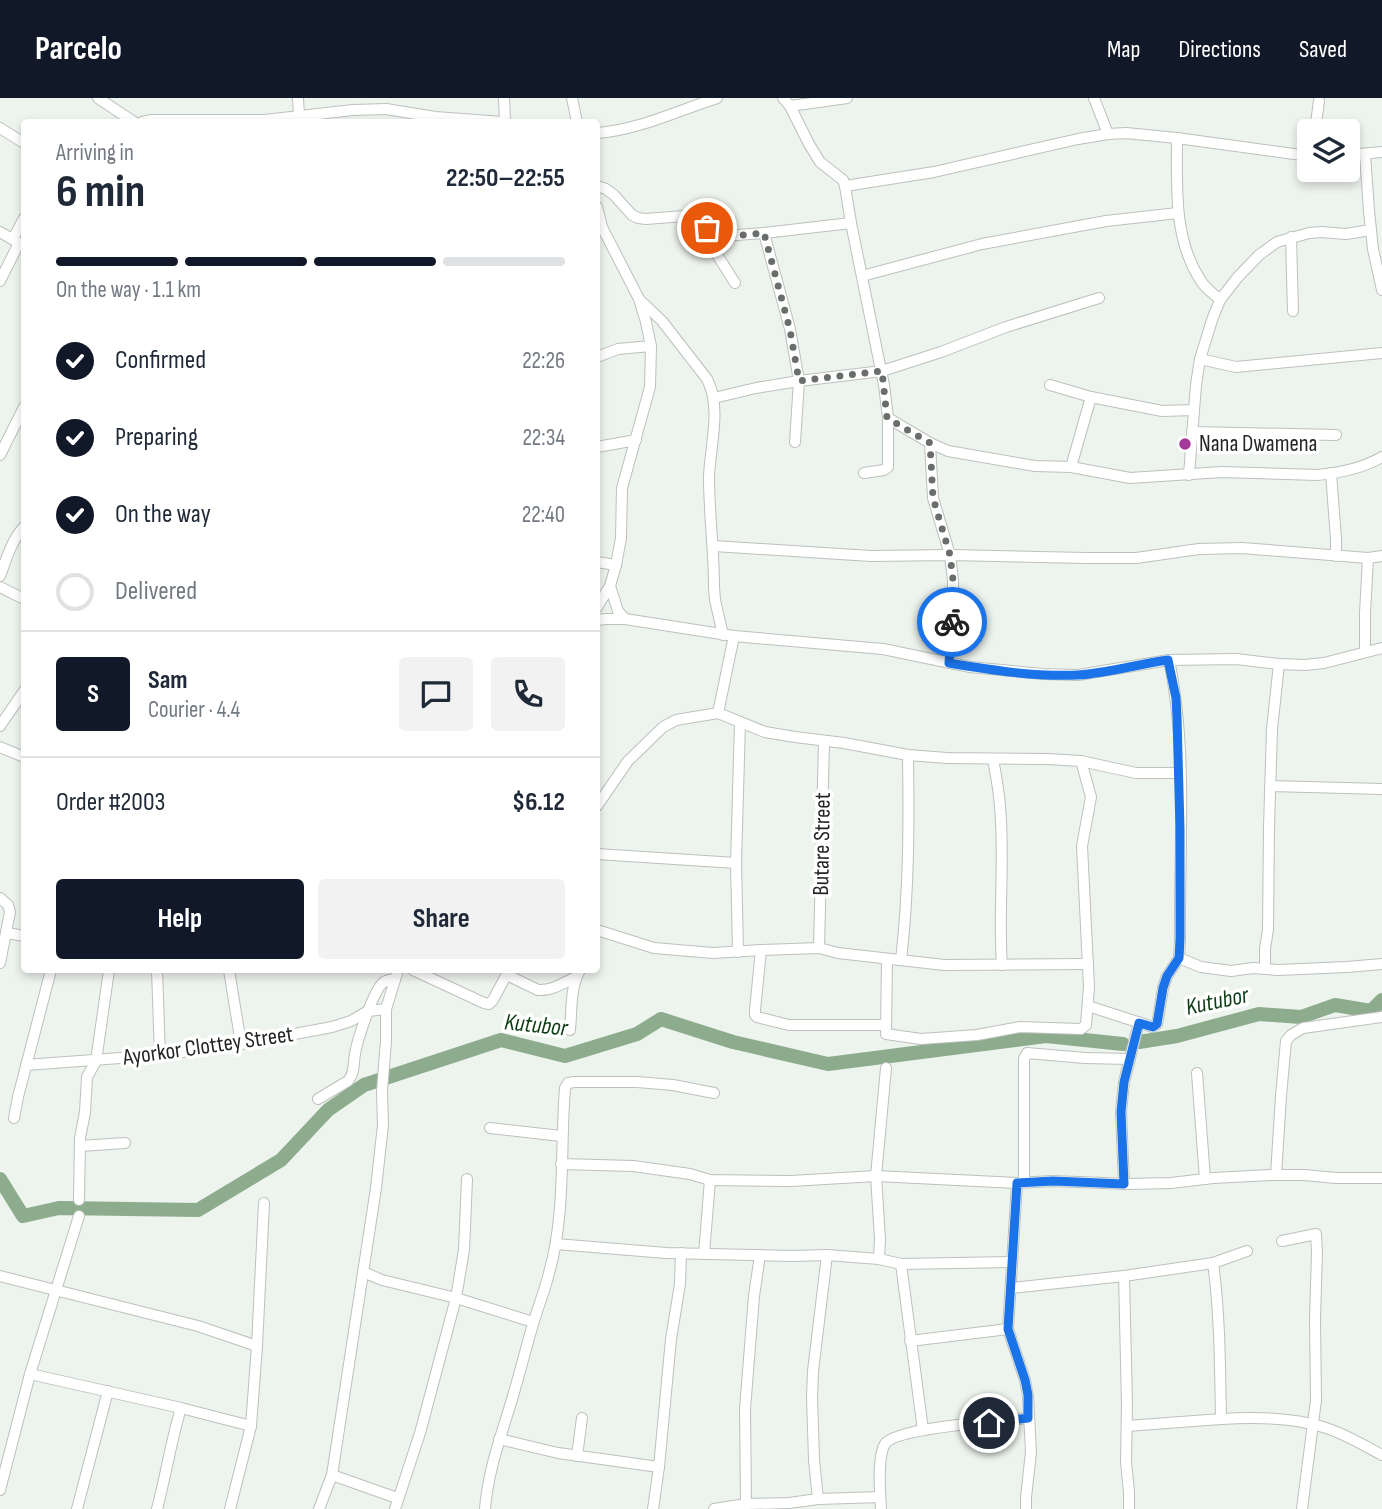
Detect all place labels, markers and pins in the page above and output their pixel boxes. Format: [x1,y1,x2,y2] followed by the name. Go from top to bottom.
[677,198,737,258] pin
[1199,430,1317,458] place label: Nana Dwamena
[1177,436,1193,452] marker: Nana Dwamena
[959,1393,1019,1453] pin

